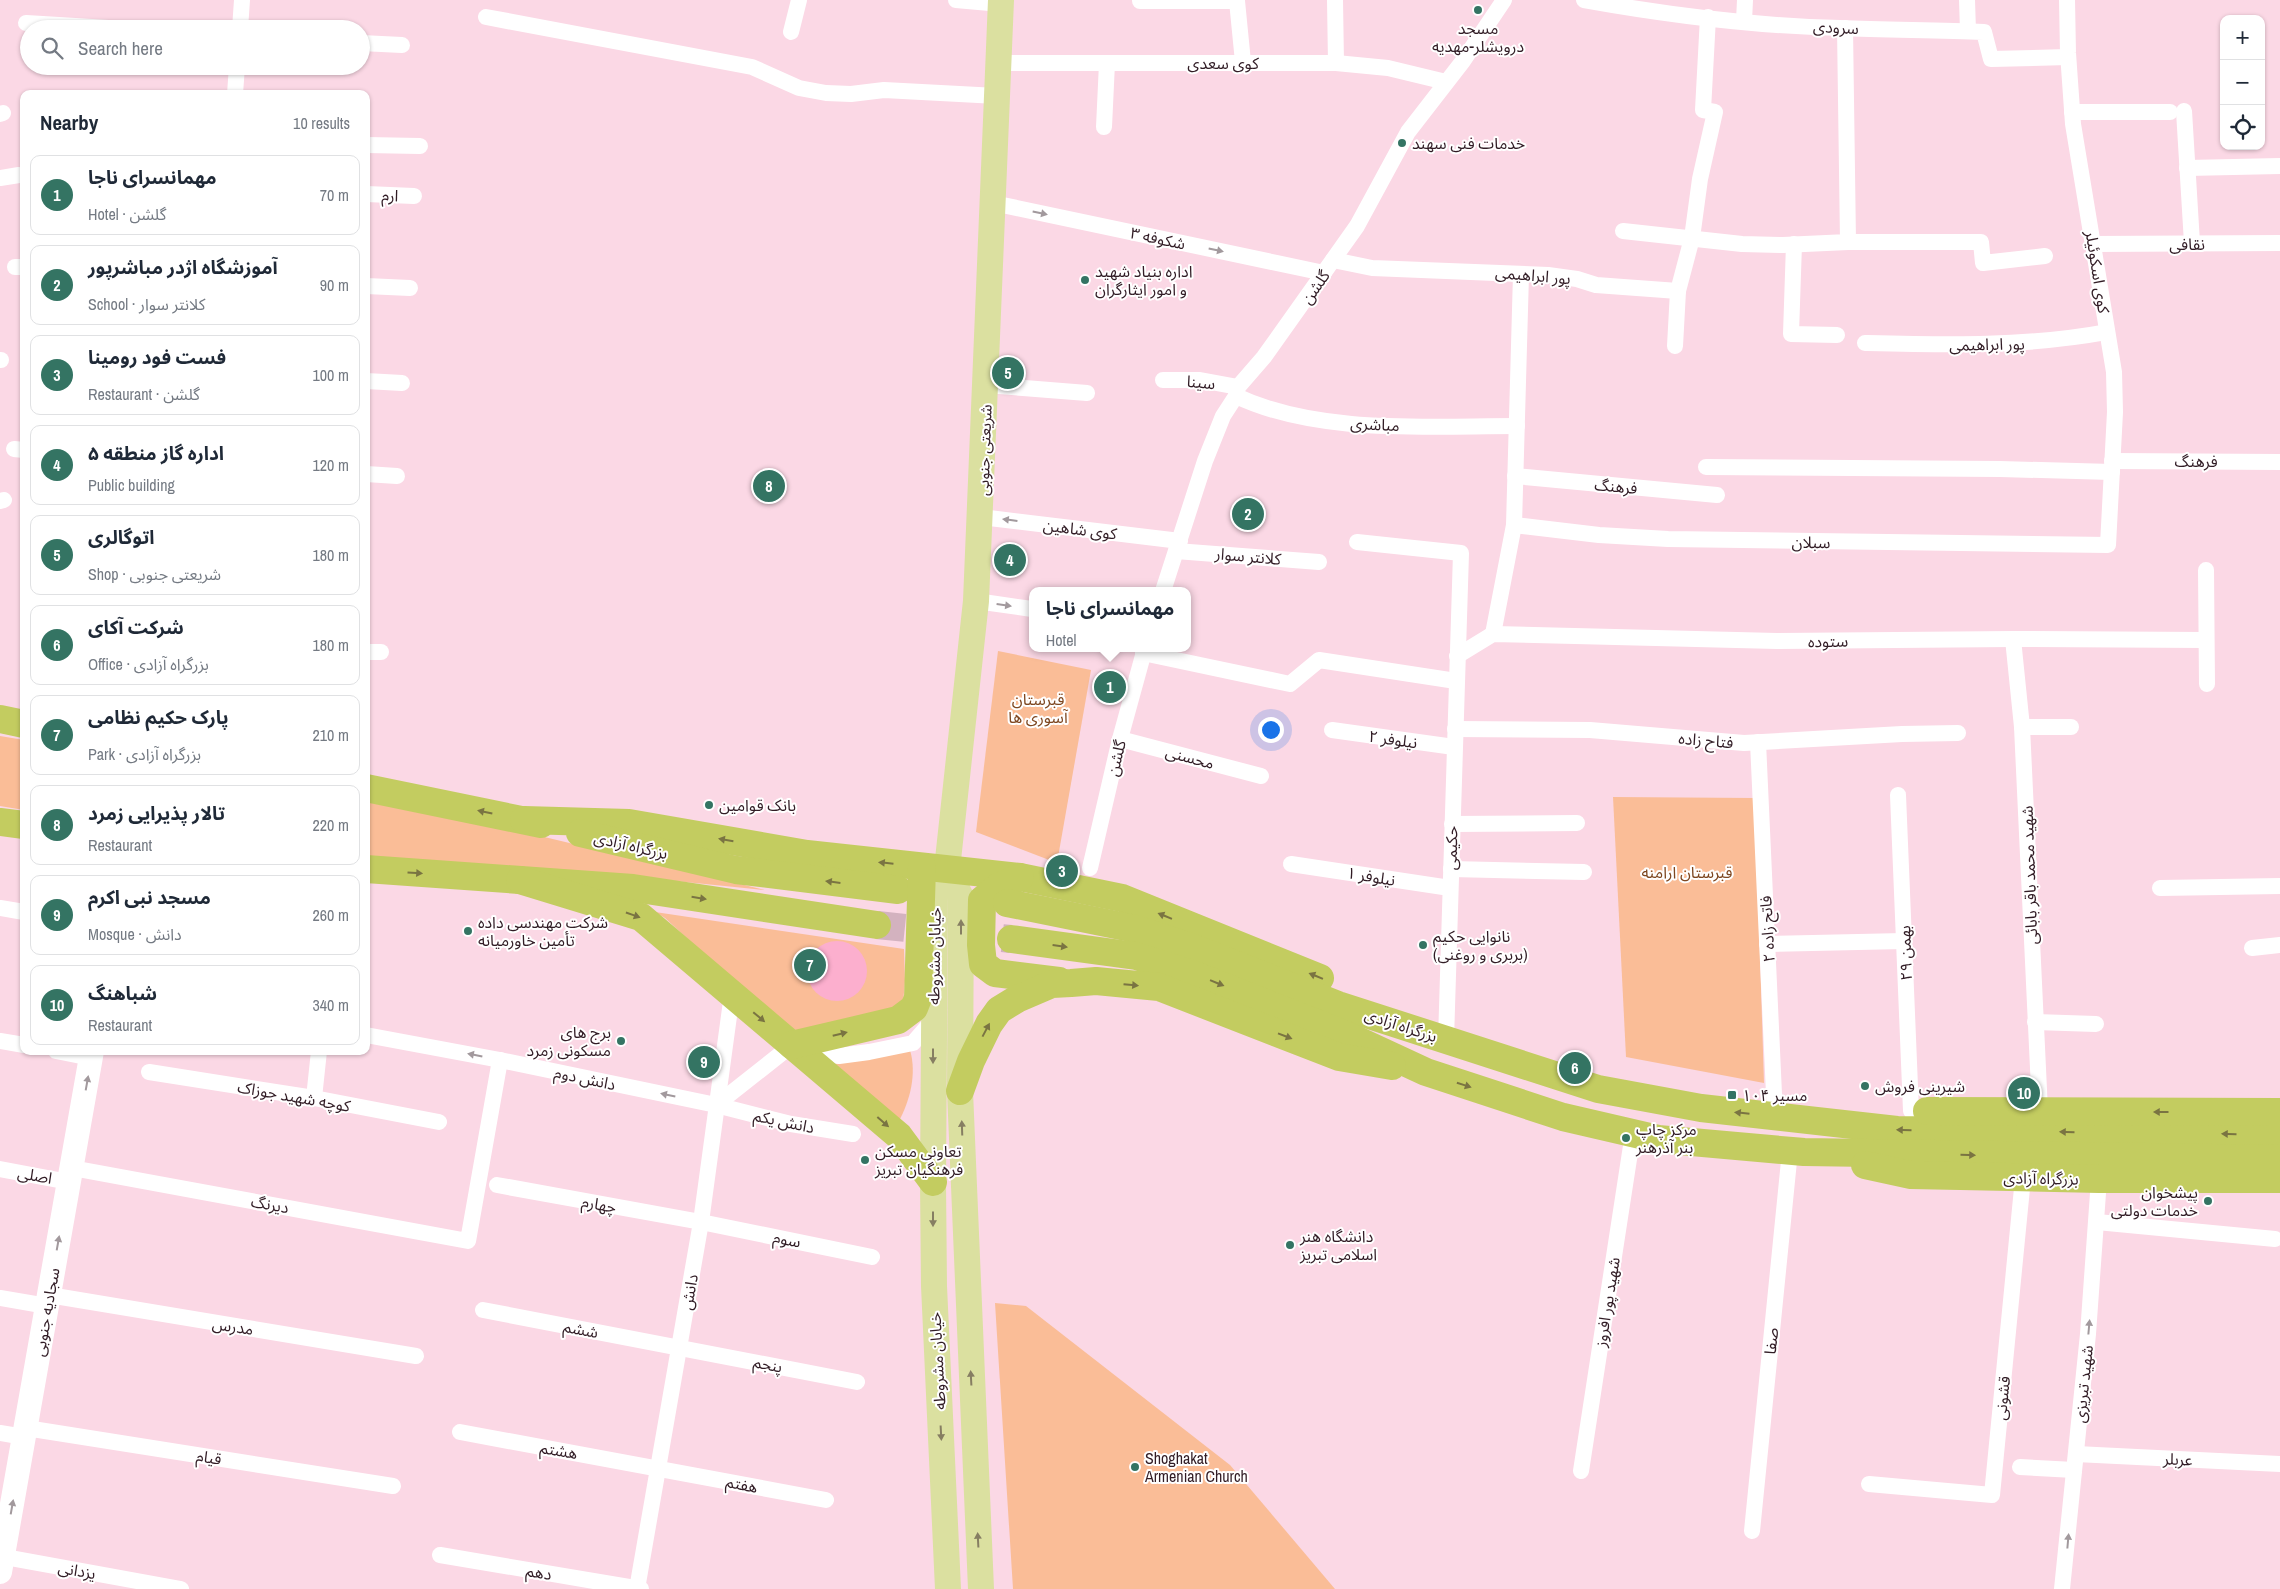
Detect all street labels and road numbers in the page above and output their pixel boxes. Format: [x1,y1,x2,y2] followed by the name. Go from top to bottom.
[1813,15,1859,39] street label: سرودی
[1187,52,1259,74] street label: کوی سعدی
[381,184,399,208] street label: ارم
[1128,221,1188,255] street label: شکوفه ۳
[2080,228,2115,315] street label: کوی اسکوئیلر
[2169,233,2205,255] street label: نقافی
[1494,261,1572,289] street label: پور ابراهیمی
[1295,265,1335,308] street label: گلشن
[1949,332,2025,356] street label: پور ابراهیمی
[1186,370,1216,394] street label: سینا
[971,404,997,496] street label: شریعتی جنوبی
[1350,412,1400,436] street label: مباشری
[2174,450,2218,472] street label: فرهنگ
[1594,473,1638,499] street label: فرهنگ
[1042,514,1118,544] street label: کوی شاهین
[1792,531,1830,553] street label: سبلان
[1213,542,1282,570] street label: کلانتر سوار
[1808,630,1848,652] street label: ستوده
[1367,725,1419,753] street label: نیلوفر ۲
[1677,727,1734,755] street label: فتاح زاده
[1101,737,1131,778] street label: گلشن
[1163,740,1217,774] street label: محسنی
[2016,805,2042,945] street label: شهید محمد باقر بابائی
[592,826,670,864] street label: بزرگراه آزادی
[1440,826,1462,870] street label: حکیمی
[1345,861,1397,891] street label: نیلوفر ۱
[1754,895,1782,963] street label: فاتح زاده ۲
[922,907,946,1005] street label: خیابان مشروطه
[1893,925,1917,981] street label: ۲۹ بهمن
[1362,1003,1440,1047] street label: بزرگراه آزادی
[552,1061,618,1097] street label: دانش دوم
[236,1075,352,1117] street label: کوچه شهید جوزاک
[751,1104,816,1140] street label: دانش یکم
[16,1161,54,1189] street label: اصلی
[2003,1166,2079,1190] street label: بزرگراه آزادی
[249,1190,291,1218] street label: دیرنگ
[579,1190,618,1220] street label: چهارم
[771,1226,803,1254] street label: سوم
[1589,1255,1625,1350] street label: شهید پور افروز
[27,1266,65,1358] street label: سجادیه جنوبی
[675,1272,703,1312] street label: دانش
[211,1312,255,1340] street label: مدرس
[923,1312,951,1410] street label: خیابان مشروطه
[561,1315,600,1345] street label: ششم
[1759,1326,1783,1356] street label: صفا
[2068,1344,2098,1424] street label: شهید تبریزی
[751,1350,785,1380] street label: پنجم
[1989,1375,2015,1421] street label: قشونی
[538,1436,579,1466] street label: هشتم
[194,1444,223,1472] street label: قیام
[2162,1447,2193,1471] street label: عربلر
[724,1470,760,1500] street label: هفتم
[56,1556,98,1584] street label: یزدانی
[524,1559,554,1587] street label: دهم

